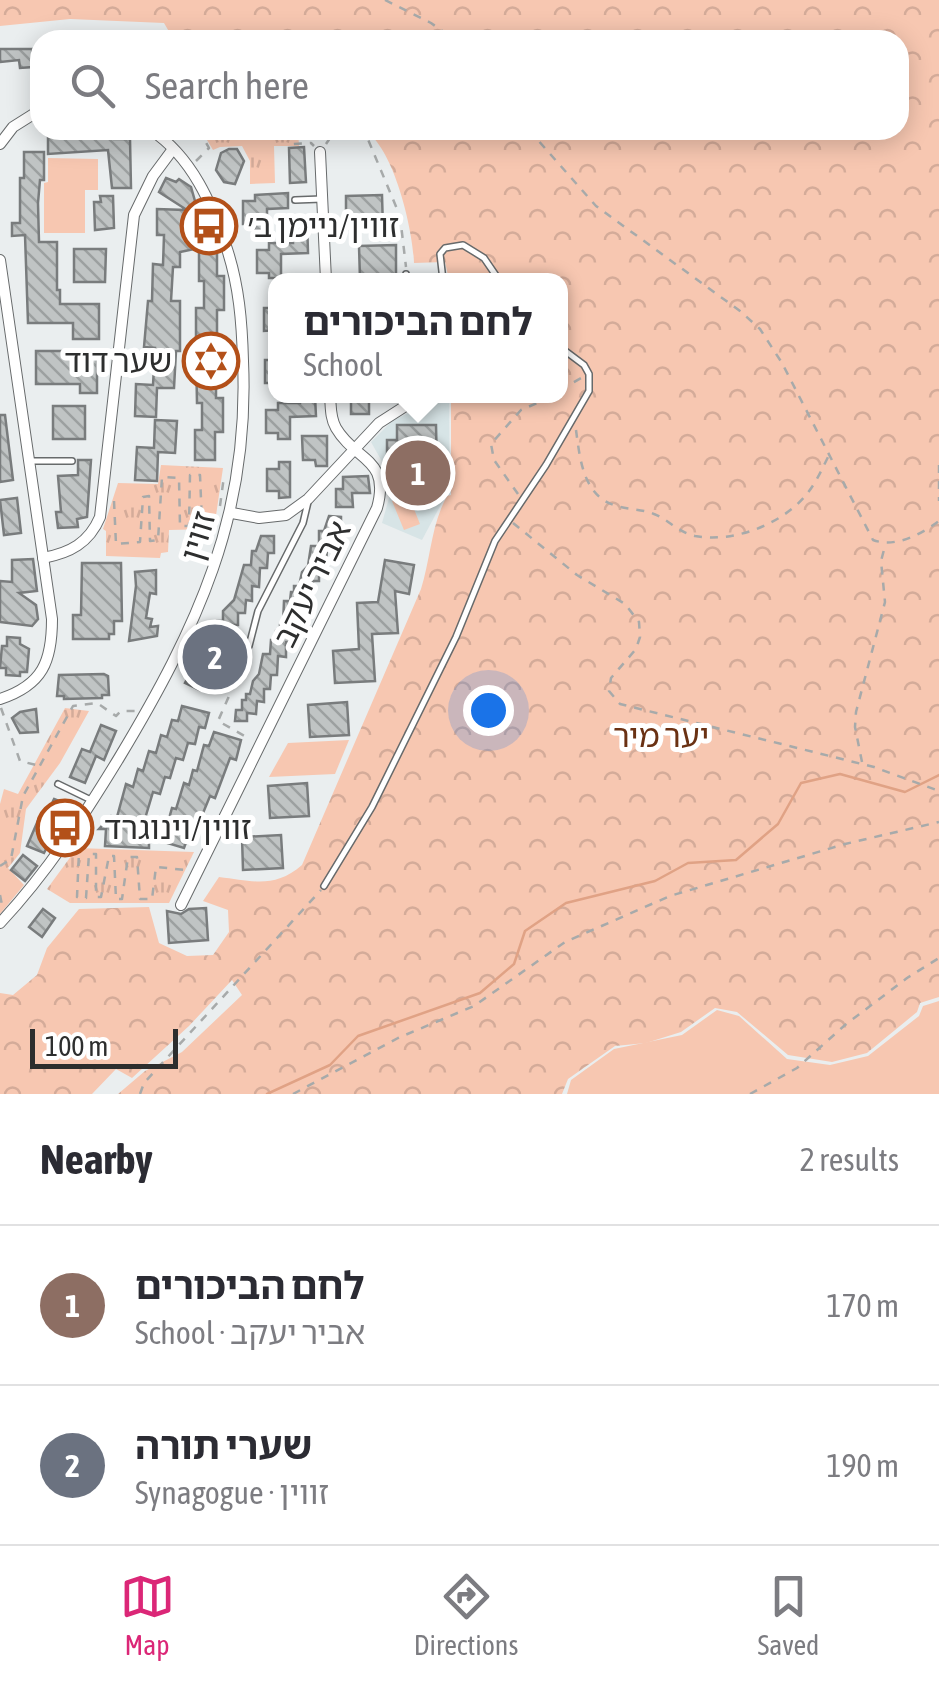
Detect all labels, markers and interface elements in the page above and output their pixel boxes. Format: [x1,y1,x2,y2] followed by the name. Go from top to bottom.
[30,30,909,140] search box
[65,58,120,113] icon: search
[145,64,309,107] text: Search here
[179,196,239,256] bus stop icon: זווין/ניימן ב׳
[248,207,399,244] place label: זווין/ניימן ב׳
[268,273,568,403] popup
[303,300,533,343] text: לחם הביכורים
[181,331,241,391] synagogue icon: שער דוד
[64,342,172,379] place label: שער דוד
[303,346,383,383] text: School
[386,436,450,510] pin: 1
[173,507,222,565] street label: זווין
[265,515,358,653] street label: אביר יעקב
[182,620,248,694] pin: 2
[463,685,514,736] your location
[613,717,709,754] park label: יער מיר
[35,798,95,858] bus stop icon: זווין/וינוגרד
[104,809,252,846] place label: זווין/וינוגרד
[30,1024,178,1068] scale bar
[45,1030,108,1062] text: 100 m
[40,1135,153,1183] text: Nearby
[800,1141,899,1178] text: 2 results
[135,1264,365,1307] text: לחם הביכורים
[65,1287,80,1324] text: 1
[826,1287,899,1324] text: 170 m
[135,1314,365,1351] text: School · אביר יעקב
[135,1424,312,1467] text: שערי תורה
[65,1447,80,1484] text: 2
[826,1447,899,1484] text: 190 m
[135,1474,329,1511] text: Synagogue · זווין
[120,1569,175,1661] tab: Map
[414,1569,518,1661] tab: Directions
[758,1569,819,1661] tab: Saved

